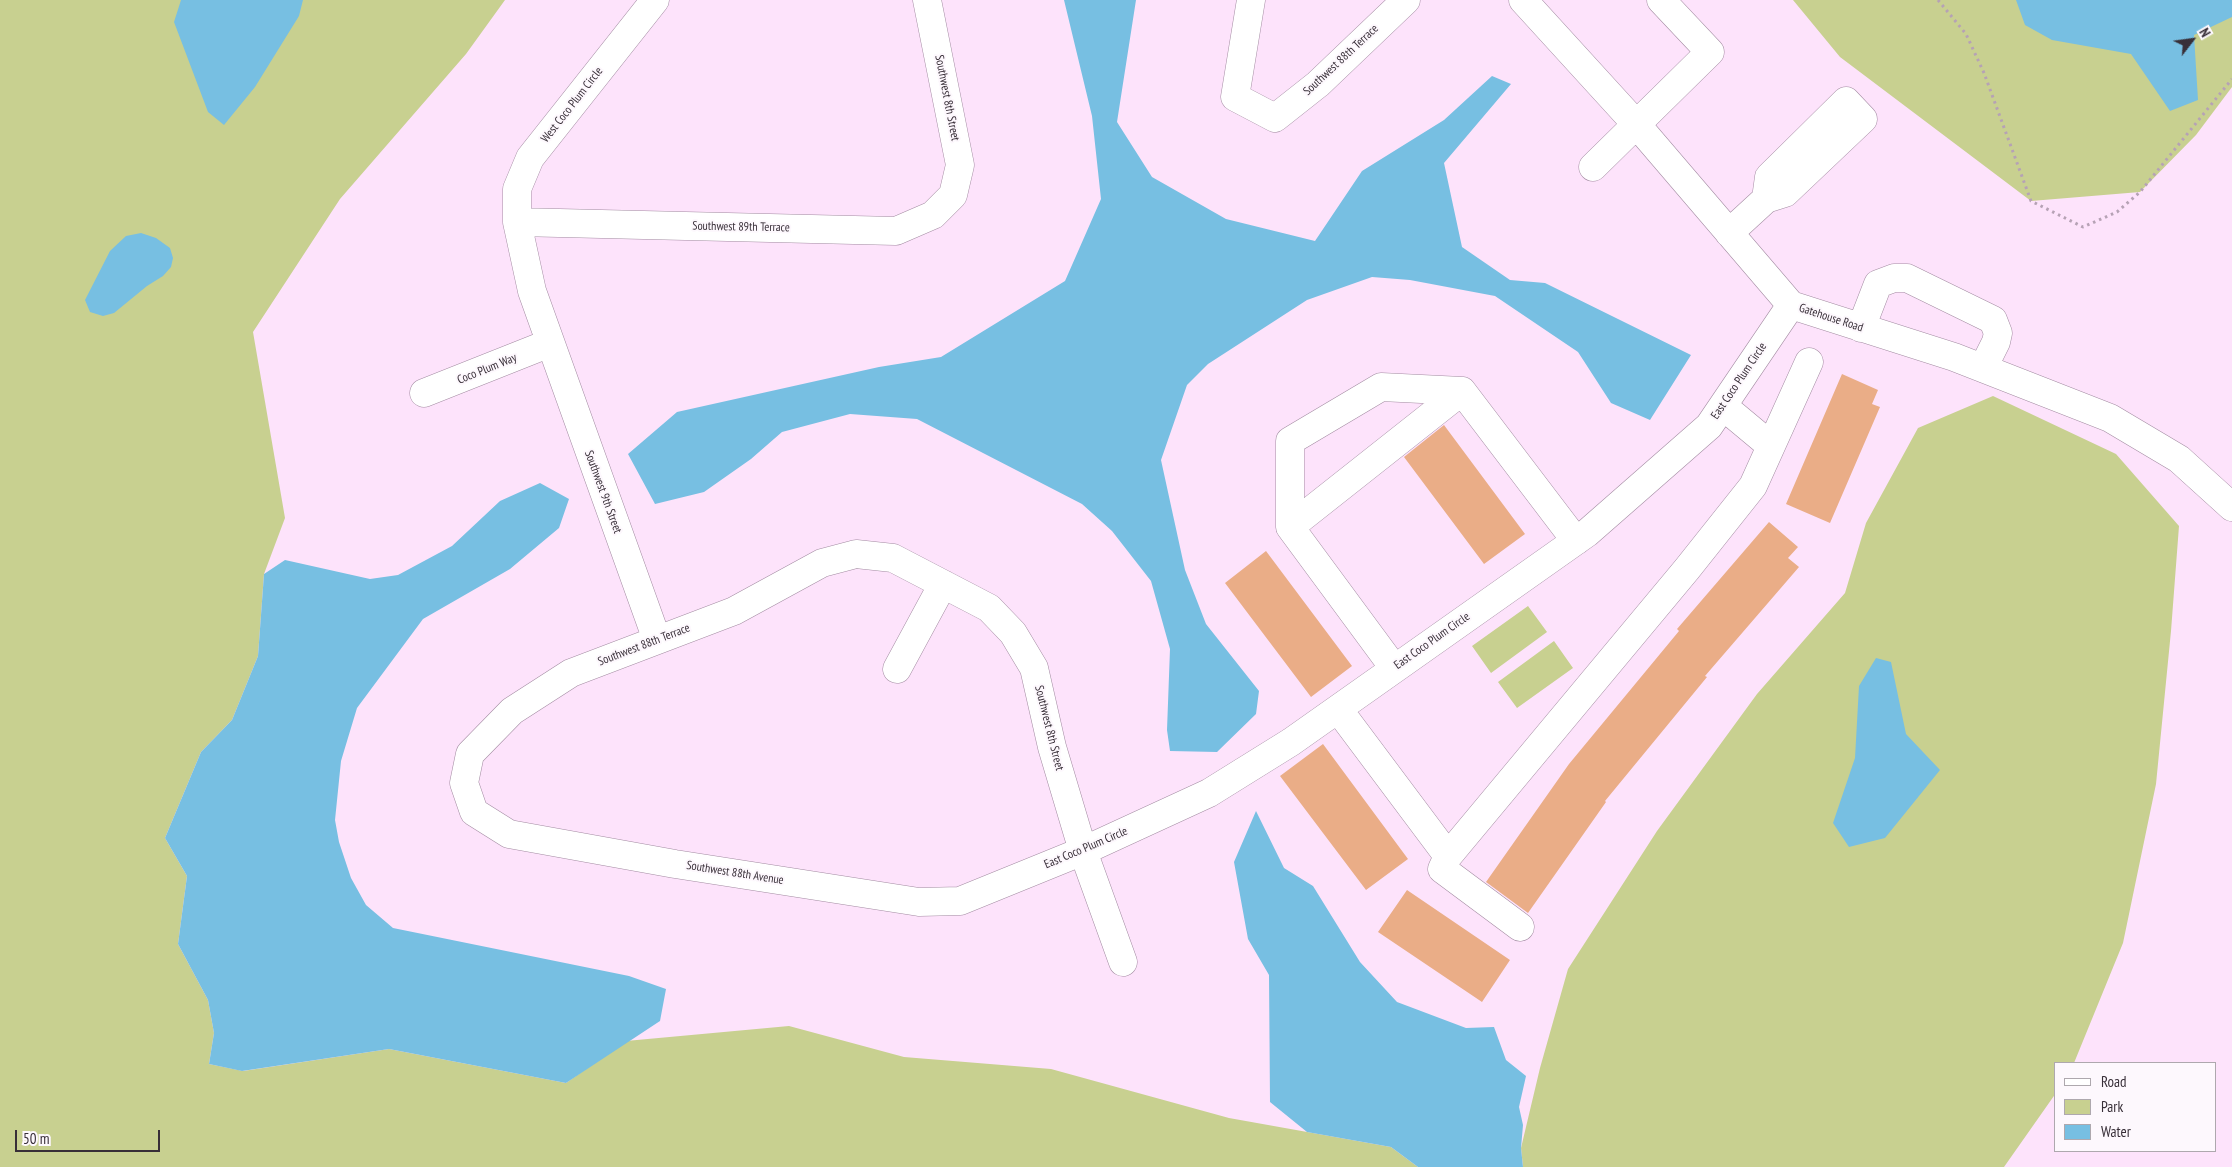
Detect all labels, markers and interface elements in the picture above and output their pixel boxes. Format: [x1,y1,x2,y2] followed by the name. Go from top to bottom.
[2167,15,2217,65] north arrow
[1300,22,1382,98] street label: Southwest 88th Terrace
[2195,25,2215,40] text: N
[932,54,962,142] street label: Southwest 8th Street
[538,64,606,146] street label: West Coco Plum Circle
[692,219,790,235] street label: Southwest 89th Terrace
[1797,301,1865,335] street label: Gatehouse Road
[1708,340,1770,422] street label: East Coco Plum Circle
[455,351,519,387] street label: Coco Plum Way
[581,449,625,535] street label: Southwest 9th Street
[1391,610,1473,672] street label: East Coco Plum Circle
[596,621,692,669] street label: Southwest 88th Terrace
[1031,684,1067,772] street label: Southwest 8th Street
[1042,824,1130,872] street label: East Coco Plum Circle
[685,858,785,888] street label: Southwest 88th Avenue
[2054,1062,2217,1152] legend
[2101,1072,2127,1091] text: Road
[2101,1097,2123,1116] text: Park
[18,1120,162,1152] scale bar
[2101,1122,2131,1141] text: Water
[23,1129,49,1148] text: 50 m

